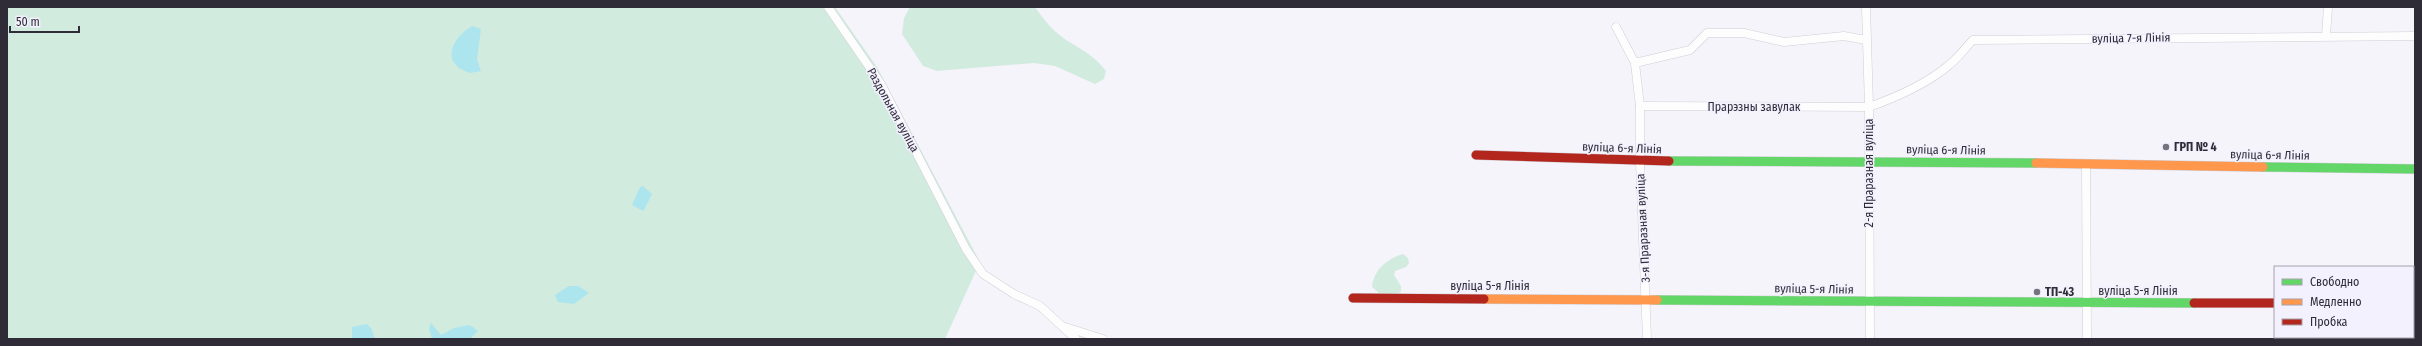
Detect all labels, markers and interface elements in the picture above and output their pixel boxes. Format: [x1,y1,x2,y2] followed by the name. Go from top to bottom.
[10,8,79,34] scale bar
[16,15,40,29] text: 50 m
[2092,30,2170,46] street label: вуліца 7-я Лінія
[864,65,922,155] street label: Раздольная вуліца
[1708,100,1801,114] street label: Прарэзны завулак
[1862,119,1876,227] street label: 2-я Праразная вуліца
[1582,140,1662,156] street label: вуліца 6-я Лінія
[2174,140,2217,154] place label: ГРП № 4
[1906,142,1986,158] street label: вуліца 6-я Лінія
[2161,142,2171,152] marker: ГРП № 4
[2230,147,2310,163] street label: вуліца 6-я Лінія
[1633,173,1653,283] street label: 3-я Праразная вуліца
[2274,266,2414,338] legend
[2310,275,2359,289] text: Свободно
[1450,279,1530,293] street label: вуліца 5-я Лінія
[1774,281,1854,297] street label: вуліца 5-я Лінія
[2098,284,2178,298] street label: вуліца 5-я Лінія
[2045,285,2075,299] place label: ТП-43
[2032,287,2042,297] marker: ТП-43
[2310,295,2362,309] text: Медленно
[2310,315,2348,329] text: Пробка

